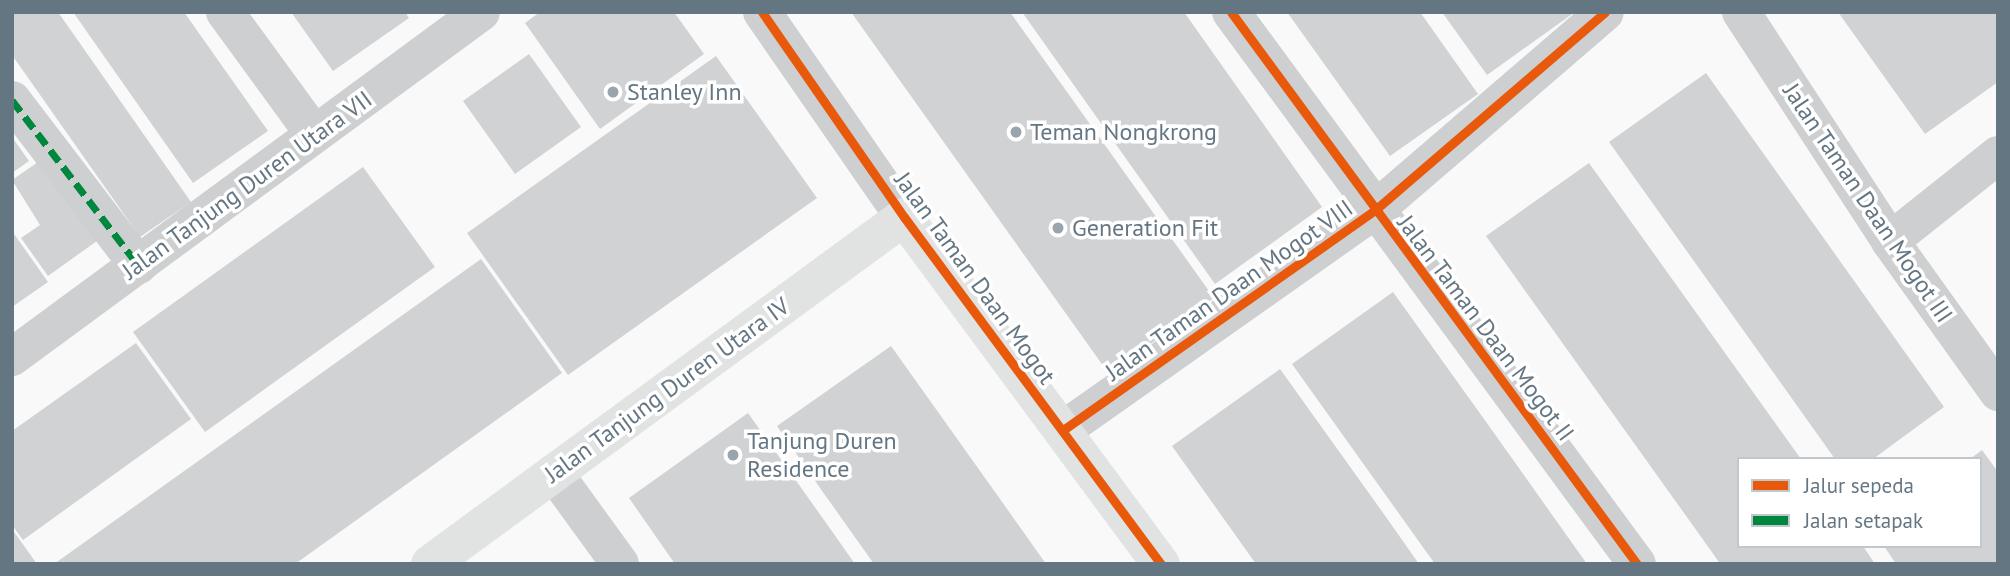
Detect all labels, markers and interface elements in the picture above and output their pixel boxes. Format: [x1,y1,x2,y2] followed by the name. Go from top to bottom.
[627,78,742,106] place label: Stanley Inn
[1777,78,1959,328] street label: Jalan Taman Daan Mogot III
[116,84,378,286] street label: Jalan Tanjung Duren Utara VII
[605,84,621,100] marker: Stanley Inn
[1030,118,1217,146] place label: Teman Nongkrong
[1008,124,1024,140] marker: Teman Nongkrong
[888,166,1062,390] street label: Jalan Taman Daan Mogot
[1099,193,1359,387] street label: Jalan Taman Daan Mogot VIII
[1391,209,1581,447] street label: Jalan Taman Daan Mogot II
[1072,214,1218,242] place label: Generation Fit
[1050,220,1066,236] marker: Generation Fit
[539,291,795,489] street label: Jalan Tanjung Duren Utara IV
[747,427,897,483] place label: Tanjung Duren Residence
[725,447,741,463] marker: Tanjung Duren Residence
[1737,457,1982,548] legend
[1804,472,1914,499] text: Jalur sepeda
[1804,507,1923,534] text: Jalan setapak

